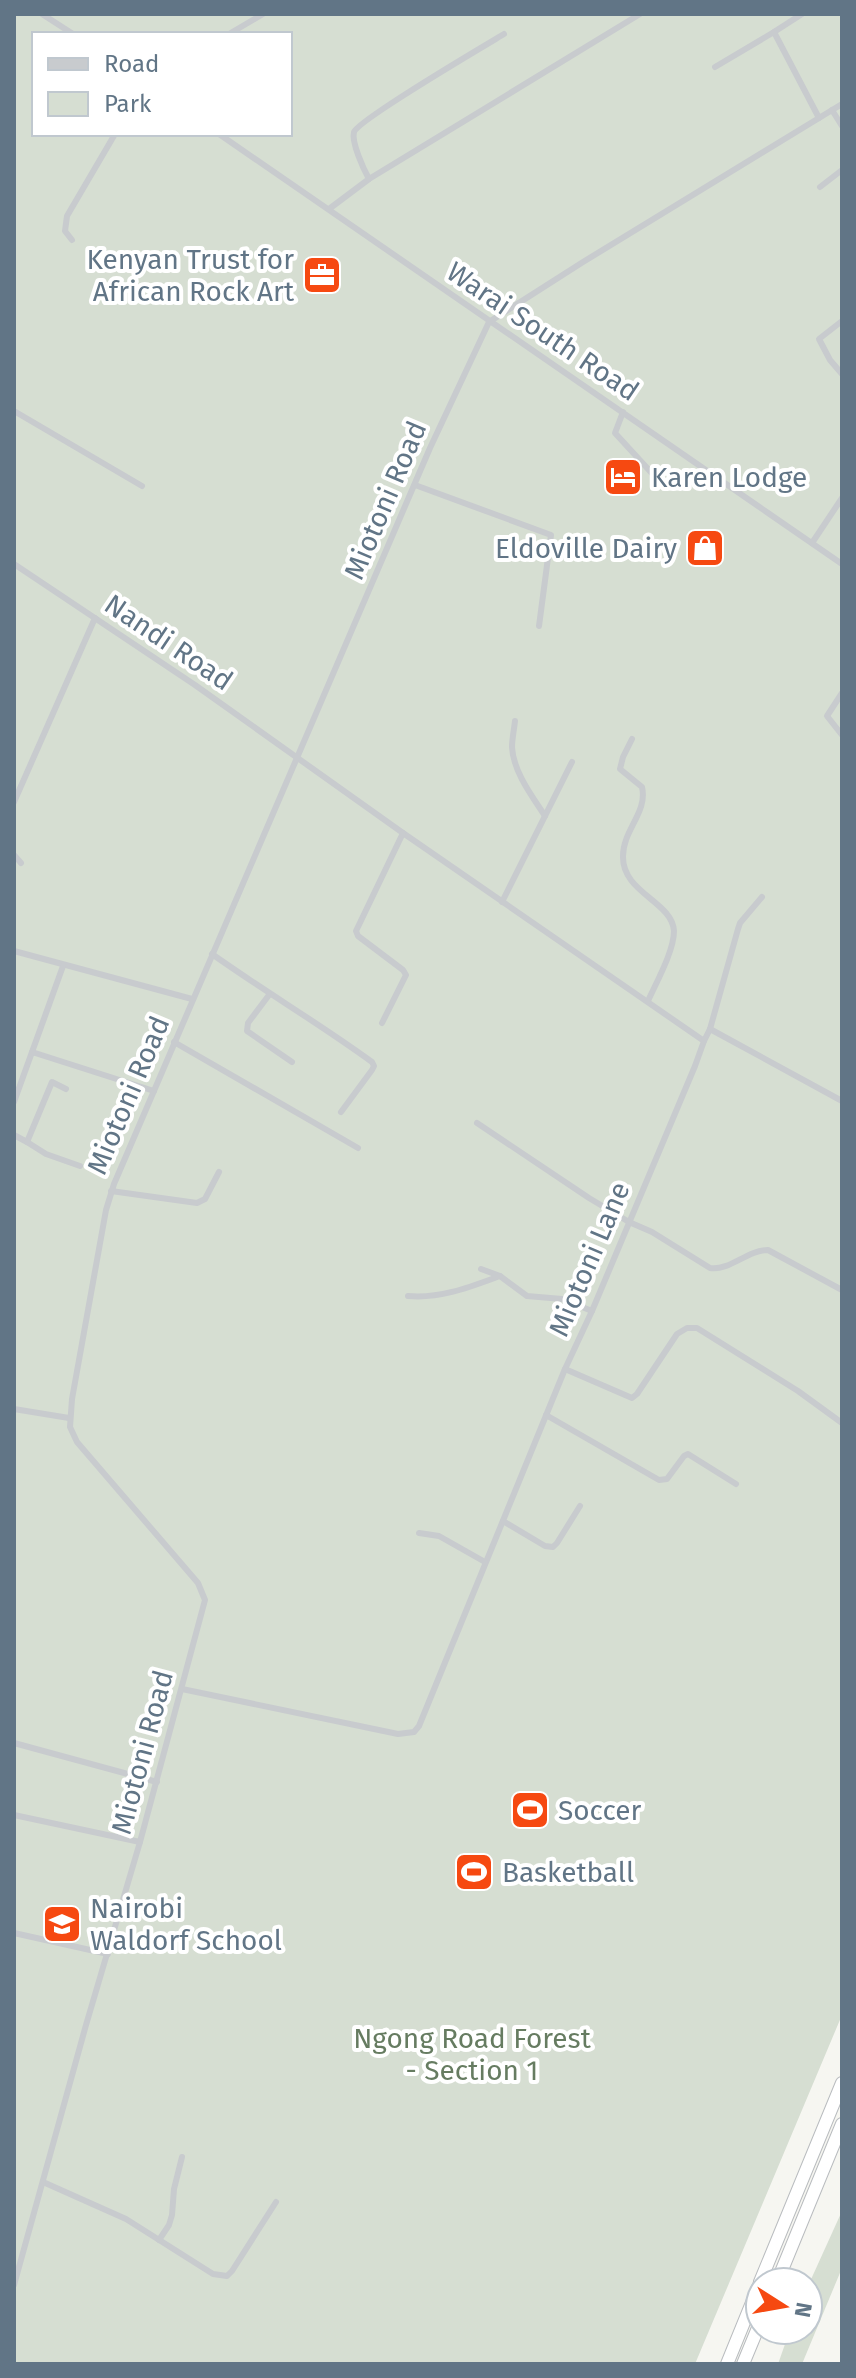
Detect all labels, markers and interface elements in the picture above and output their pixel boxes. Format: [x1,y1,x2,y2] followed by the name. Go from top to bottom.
[32,32,292,136] legend
[104,50,159,78] text: Road
[104,90,152,118] text: Park
[86,243,295,308] place label: Kenyan Trust for African Rock Art
[301,254,343,296] office icon: Kenyan Trust for African Rock Art
[441,255,645,408] street label: Warai South Road
[337,416,434,584] street label: Miotoni Road
[602,456,644,498] hotel icon: Karen Lodge
[651,461,807,494] place label: Karen Lodge
[684,527,726,569] shop icon: Eldoville Dairy
[495,532,677,565] place label: Eldoville Dairy
[98,588,239,697] street label: Nandi Road
[80,1011,177,1179] street label: Miotoni Road
[542,1177,637,1341] street label: Miotoni Lane
[105,1667,180,1838] street label: Miotoni Road
[509,1789,551,1831] sports icon: Soccer
[558,1794,642,1827] place label: Soccer
[453,1851,495,1893] sports icon: Basketball
[502,1856,634,1889] place label: Basketball
[90,1892,282,1957] place label: Nairobi Waldorf School
[41,1903,83,1945] school or university icon: Nairobi Waldorf School
[353,2022,592,2087] park label: Ngong Road Forest - Section 1
[744,2266,824,2346] north arrow
[788,2300,818,2319] text: N

